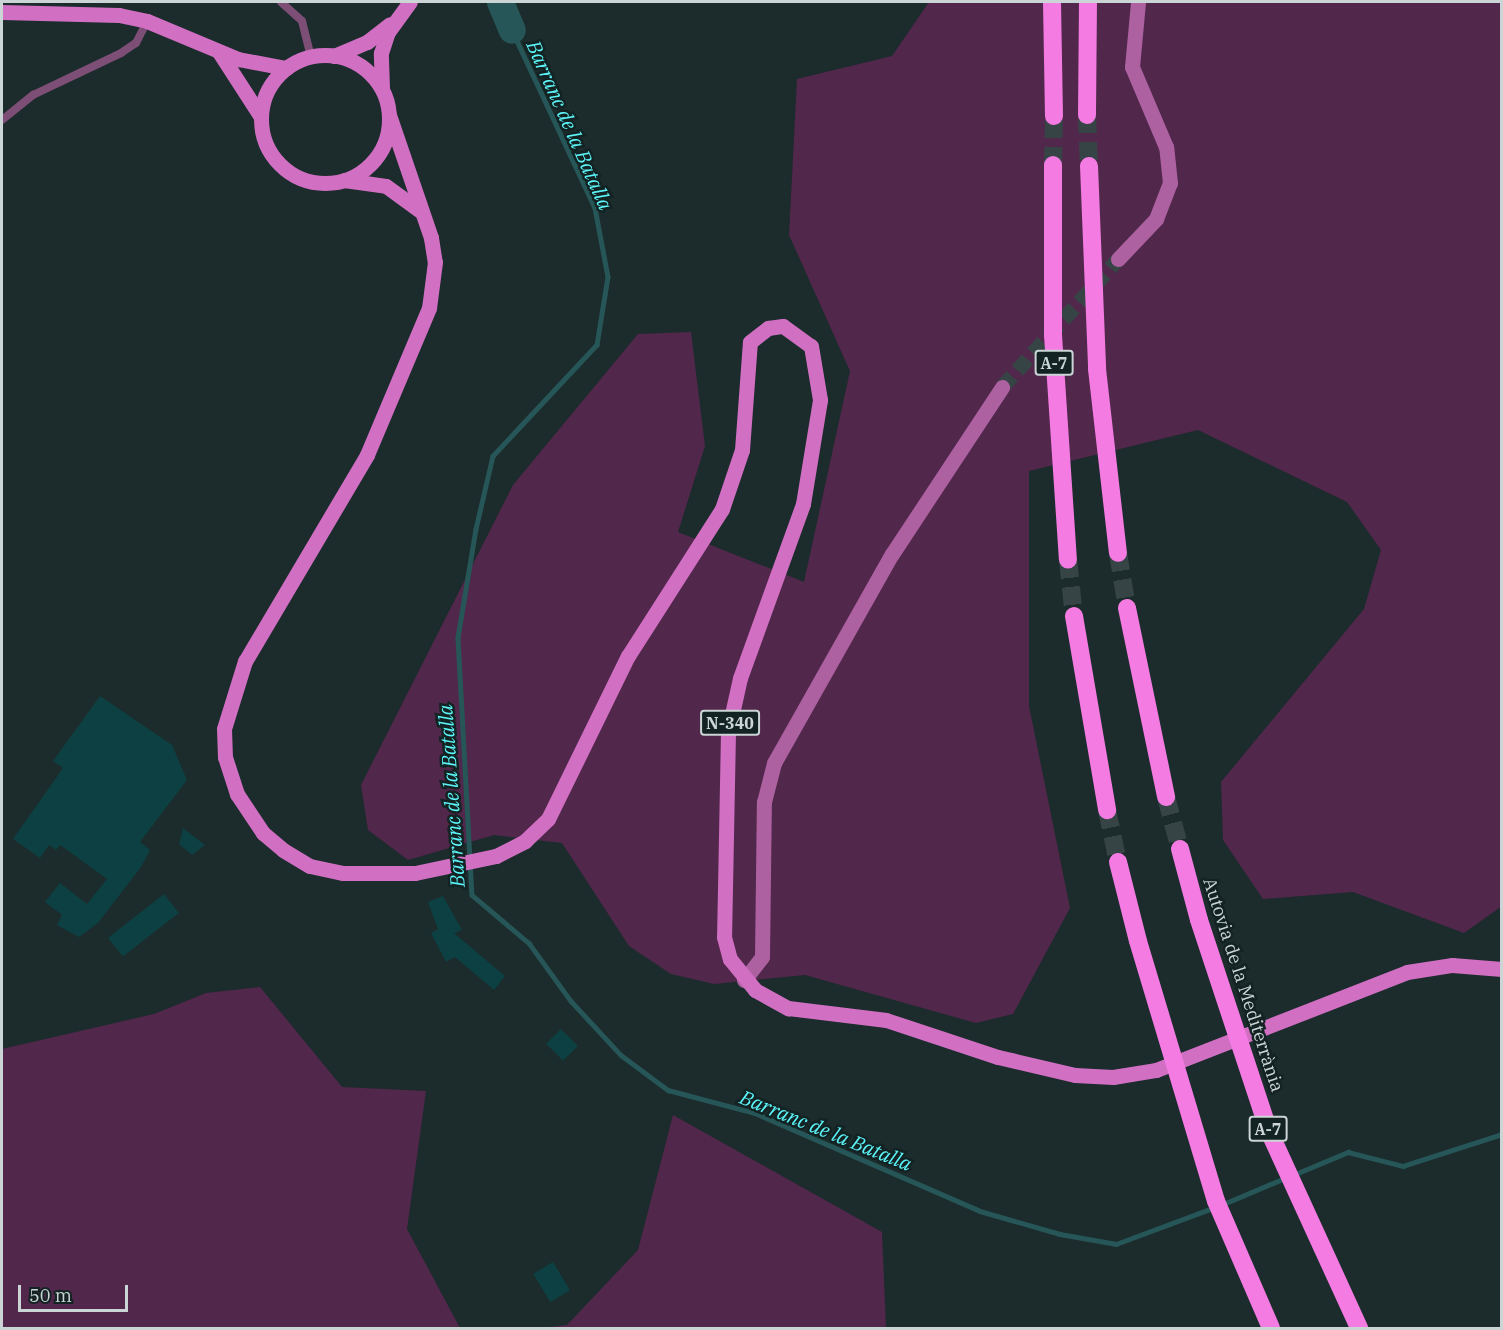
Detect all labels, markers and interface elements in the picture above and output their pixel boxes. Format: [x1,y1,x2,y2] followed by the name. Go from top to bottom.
[522,36,618,214] water label: Barranc de la Batalla
[1034,350,1074,376] road number: A-7
[433,704,469,888] water label: Barranc de la Batalla
[700,710,760,736] road number: N-340
[1198,875,1288,1095] street label: Autovia de la Mediterrània
[737,1085,915,1175] water label: Barranc de la Batalla
[1248,1116,1288,1142] road number: A-7
[21,1273,130,1311] scale bar
[29,1284,72,1307] text: 50 m

